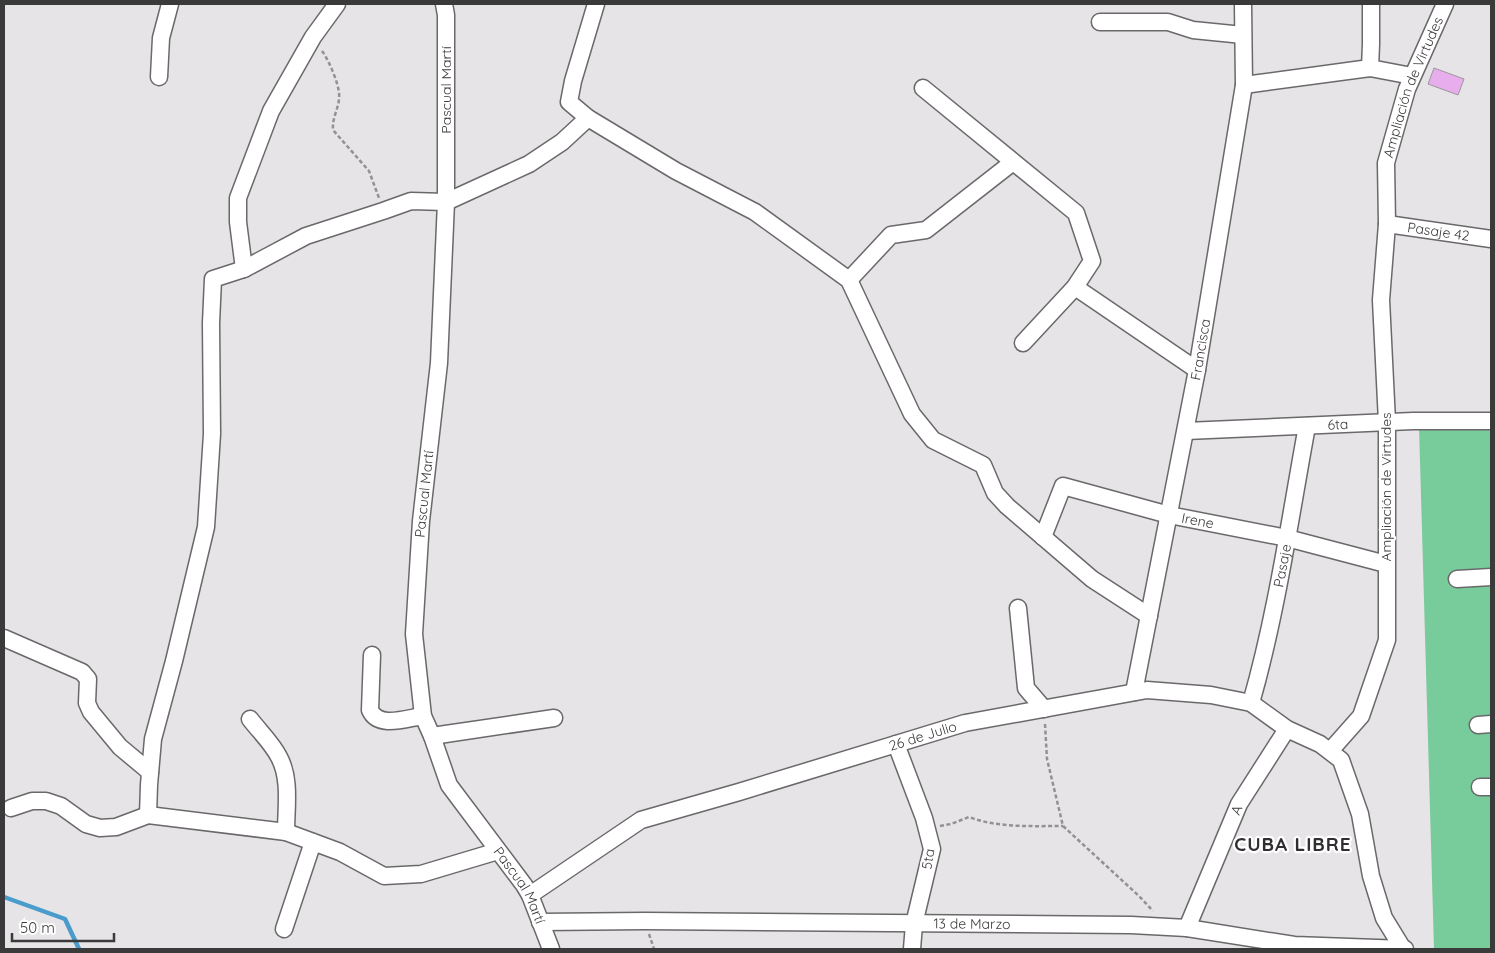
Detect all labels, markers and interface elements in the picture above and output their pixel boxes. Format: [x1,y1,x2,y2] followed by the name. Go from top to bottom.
[1379,14,1447,160] street label: Ampliación de Virtudes
[437,46,455,134] street label: Pascual Martí
[1406,218,1471,245] street label: Pasaje 42
[1186,317,1214,382] street label: Francisca
[1377,412,1395,562] street label: Ampliación de Virtudes
[1327,415,1349,434] street label: 6ta
[410,450,438,538] street label: Pascual Martí
[1180,509,1216,533] street label: Irene
[1269,542,1295,589] street label: Pasaje
[887,717,959,755] street label: 26 de Julio
[1226,802,1247,818] street label: A
[1234,832,1352,856] district label: CUBA LIBRE
[489,843,549,926] street label: Pascual Martí
[917,847,939,871] street label: 5ta
[12,910,115,942] scale bar
[933,914,1011,933] street label: 13 de Marzo
[20,918,55,937] text: 50 m

